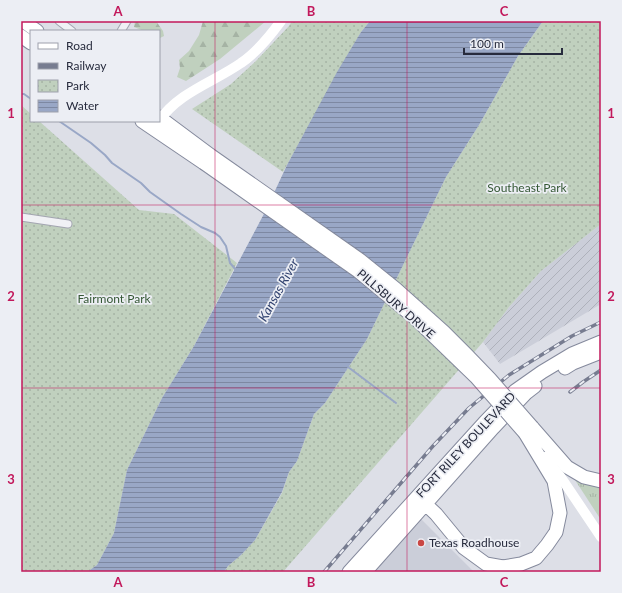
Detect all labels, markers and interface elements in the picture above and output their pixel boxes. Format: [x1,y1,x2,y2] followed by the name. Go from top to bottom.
[112,3,123,19] text: A
[307,3,316,19] text: B
[500,3,509,19] text: C
[30,30,160,122] legend
[464,30,562,56] scale bar
[470,36,504,51] text: 100 m
[66,38,93,53] text: Road
[66,58,107,73] text: Railway
[66,78,90,93] text: Park
[66,98,99,113] text: Water
[7,105,15,121] text: 1
[607,105,615,121] text: 1
[487,180,568,195] park label: Southeast Park
[254,256,302,324] water label: Kansas River
[354,266,438,342] street label: PILLSBURY DRIVE
[7,288,15,304] text: 2
[607,288,615,304] text: 2
[77,291,152,306] park label: Fairmont Park
[413,389,518,501] street label: FORT RILEY BOULEVARD
[7,471,15,487] text: 3
[607,471,615,487] text: 3
[429,535,519,550] place label: Texas Roadhouse
[416,538,426,548] marker: Texas Roadhouse
[112,574,123,590] text: A
[307,574,316,590] text: B
[500,574,509,590] text: C

